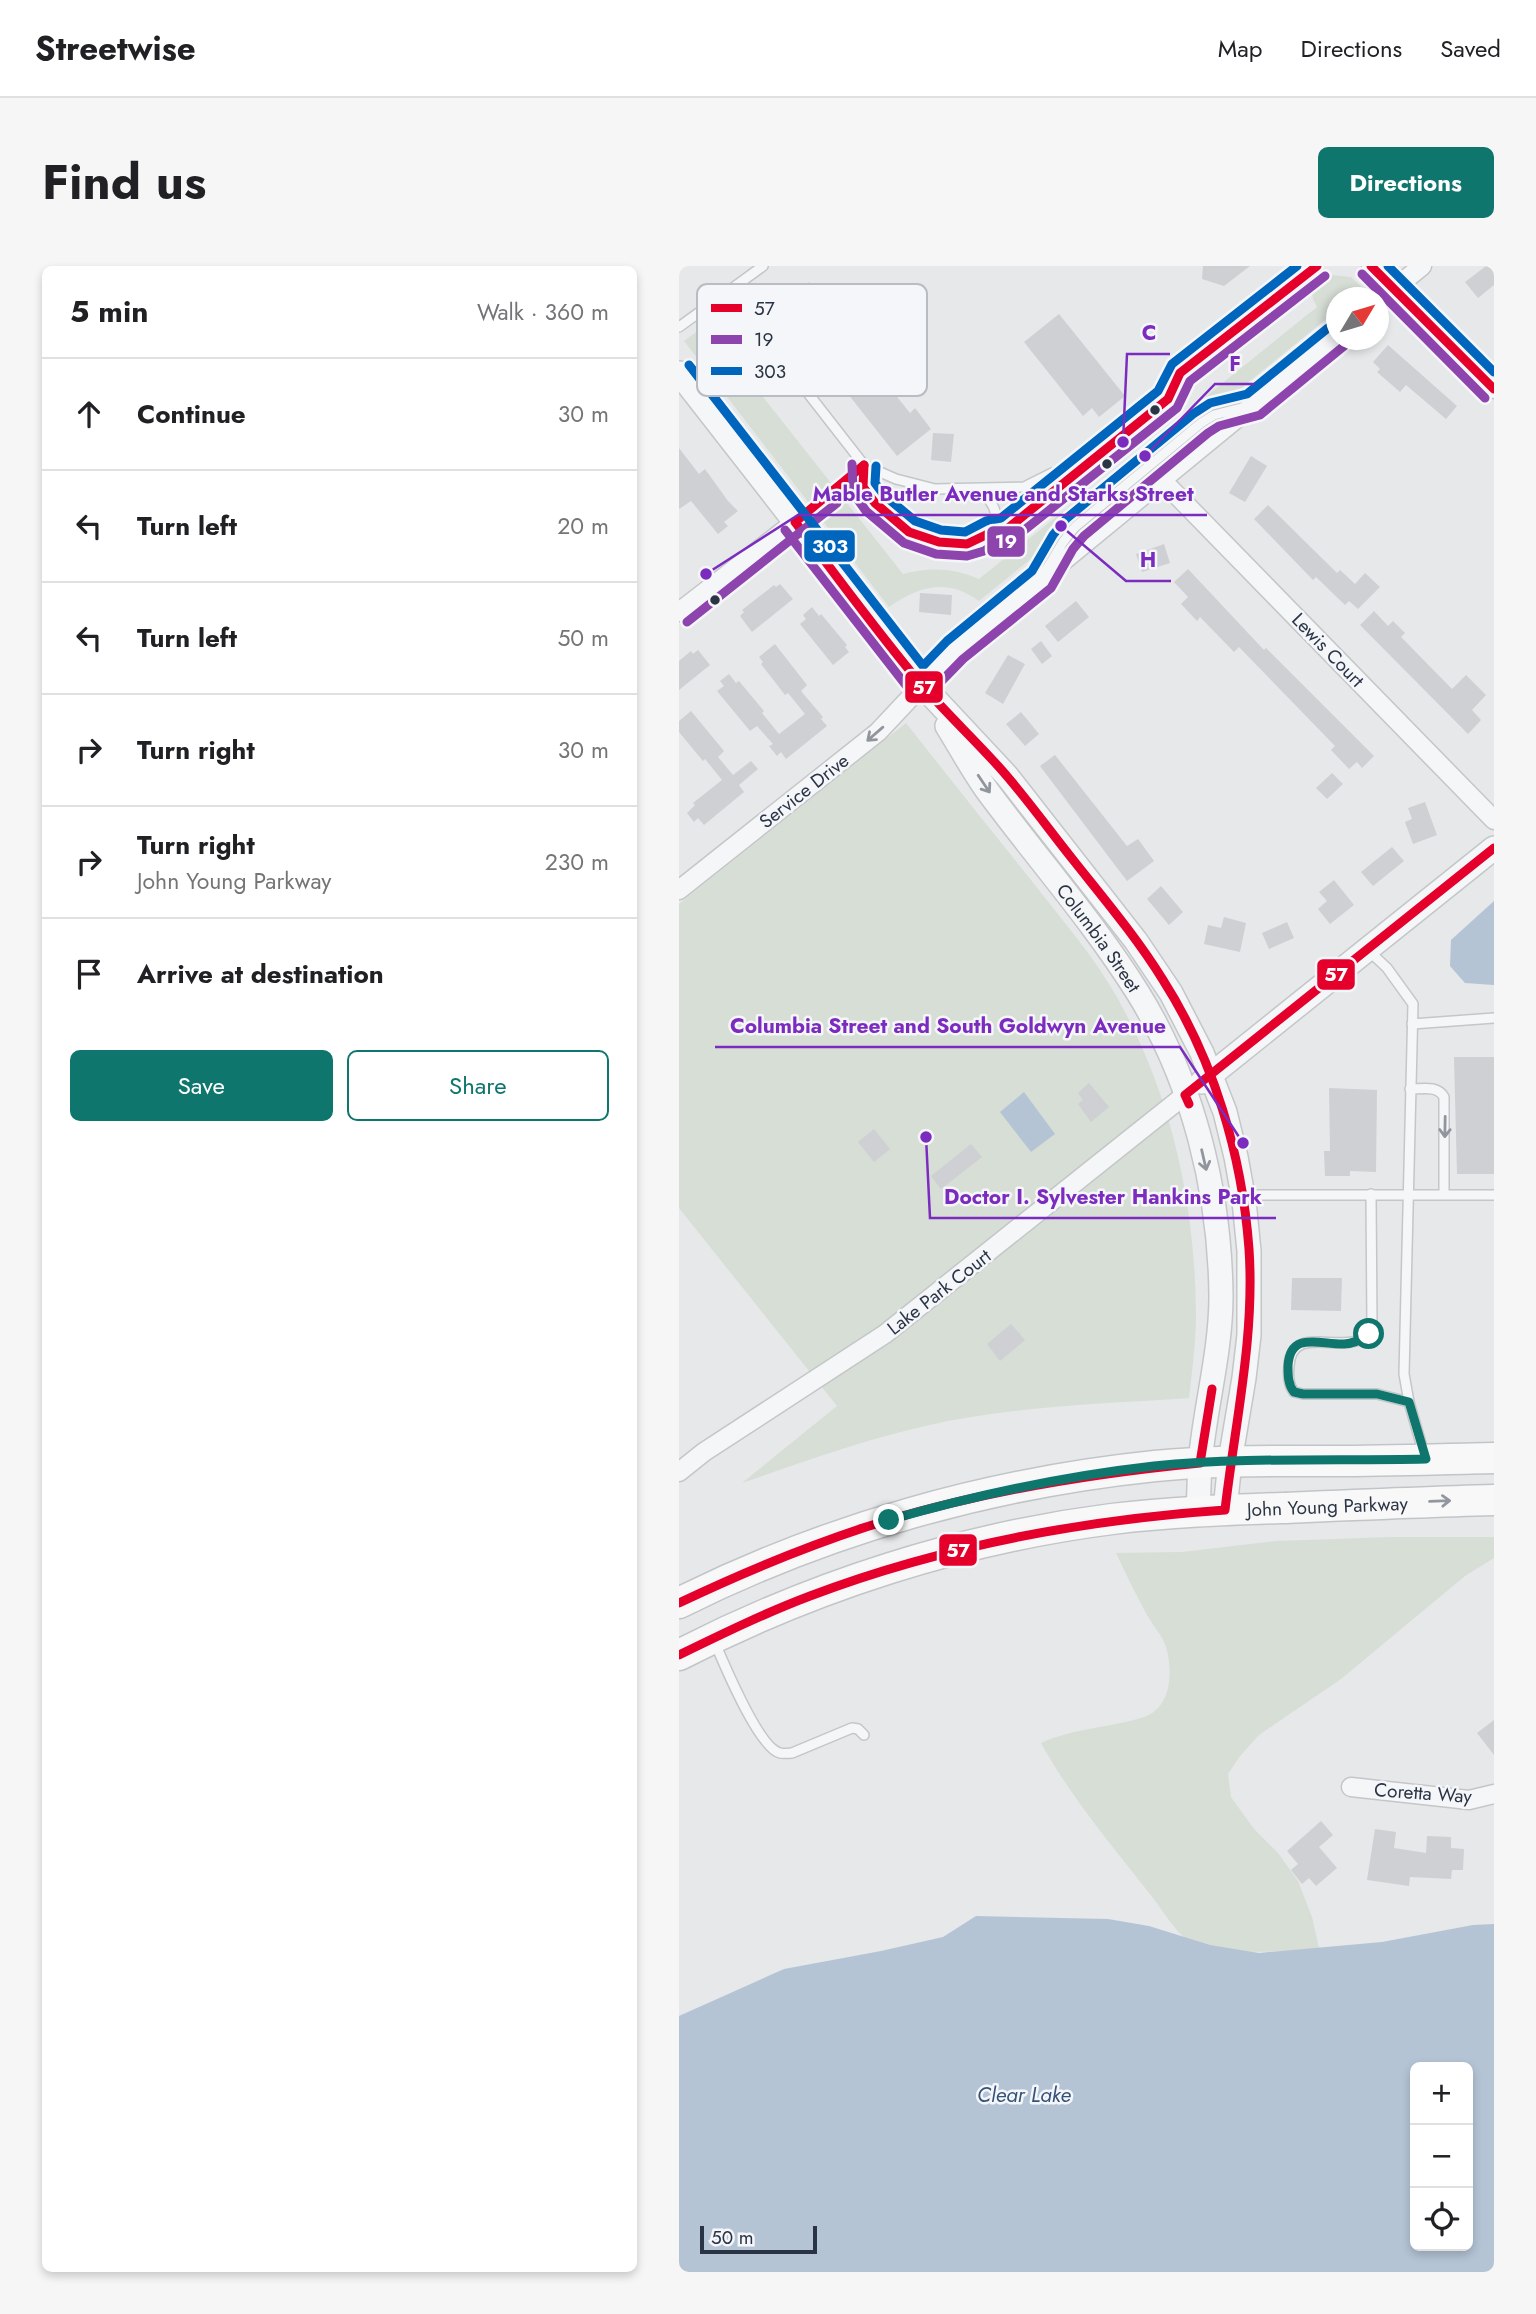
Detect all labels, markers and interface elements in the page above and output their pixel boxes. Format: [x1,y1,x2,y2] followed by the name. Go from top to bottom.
[35,25,196,72] text: Streetwise
[1218,31,1263,66] text: Map
[1301,31,1402,66] text: Directions
[1440,31,1501,66] text: Saved
[42,147,206,217] text: Find us
[1318,147,1494,218] button: Directions
[697,284,927,396] legend
[1326,287,1389,350] north arrow
[70,290,148,333] text: 5 min
[477,295,609,329] text: Walk · 360 m
[754,295,775,322] text: 57
[1127,312,1170,354] callout: C
[1142,318,1156,348] text: C
[754,326,774,353] text: 19
[1215,342,1255,384] callout: F
[1229,349,1241,379] text: F
[754,358,786,385] text: 303
[70,395,108,433] icon: ahead
[137,395,246,433] text: Continue
[558,397,609,431] text: 30 m
[1148,403,1162,417] unlabelled marker
[1100,457,1114,471] unlabelled marker
[798,473,1207,515] callout: Mable Butler Avenue and Starks Street
[812,479,1194,509] text: Mable Butler Avenue and Starks Street
[70,507,108,545] icon: left
[137,507,237,545] text: Turn left
[557,509,609,543] text: 20 m
[986,525,1026,558] line badge: 19
[995,528,1017,555] text: 19
[803,529,856,563] line badge: 303
[812,533,848,560] text: 303
[1126,539,1171,581] callout: H
[1140,545,1156,575] text: H
[708,593,722,607] unlabelled marker
[1286,607,1371,693] street label: Lewis Court
[70,619,108,657] icon: left
[137,619,237,657] text: Turn left
[557,621,609,655] text: 50 m
[904,670,944,704] line badge: 57
[912,674,936,701] text: 57
[866,726,884,742] one-way arrow
[70,731,108,769] icon: right
[137,731,255,769] text: Turn right
[558,733,609,767] text: 30 m
[753,747,855,835] street label: Service Drive
[977,774,991,794] one-way arrow
[137,826,255,864] text: Turn right
[70,843,108,881] icon: right
[545,845,609,879] text: 230 m
[137,864,332,898] text: John Young Parkway
[1050,878,1148,998] street label: Columbia Street
[70,955,108,993] icon: arrive
[137,955,384,993] text: Arrive at destination
[1316,958,1356,991] line badge: 57
[1324,961,1348,988] text: 57
[715,1005,1180,1047] callout: Columbia Street and South Goldwyn Avenue
[730,1011,1166,1041] text: Columbia Street and South Goldwyn Avenue
[70,1050,333,1121] button: Save
[347,1050,609,1121] button: Share
[1438,1115,1451,1138] one-way arrow
[1198,1148,1212,1171] one-way arrow
[930,1176,1276,1218] callout: Doctor I. Sylvester Hankins Park
[944,1182,1262,1212] text: Doctor I. Sylvester Hankins Park
[881,1243,997,1341] street label: Lake Park Court
[1353,1318,1384,1349] route start
[1244,1489,1409,1523] street label: John Young Parkway
[1429,1495,1452,1508] one-way arrow
[873,1504,904,1535] route end
[938,1533,978,1567] line badge: 57
[946,1537,970,1564] text: 57
[1373,1776,1473,1810] street label: Coretta Way
[1410,2062,1473,2251] map controls
[1410,2062,1473,2125] button: +
[977,2080,1072,2110] water label: Clear Lake
[1410,2125,1473,2188] button: −
[1410,2188,1473,2251] button: locate
[700,2223,817,2255] scale bar
[711,2224,754,2251] text: 50 m

